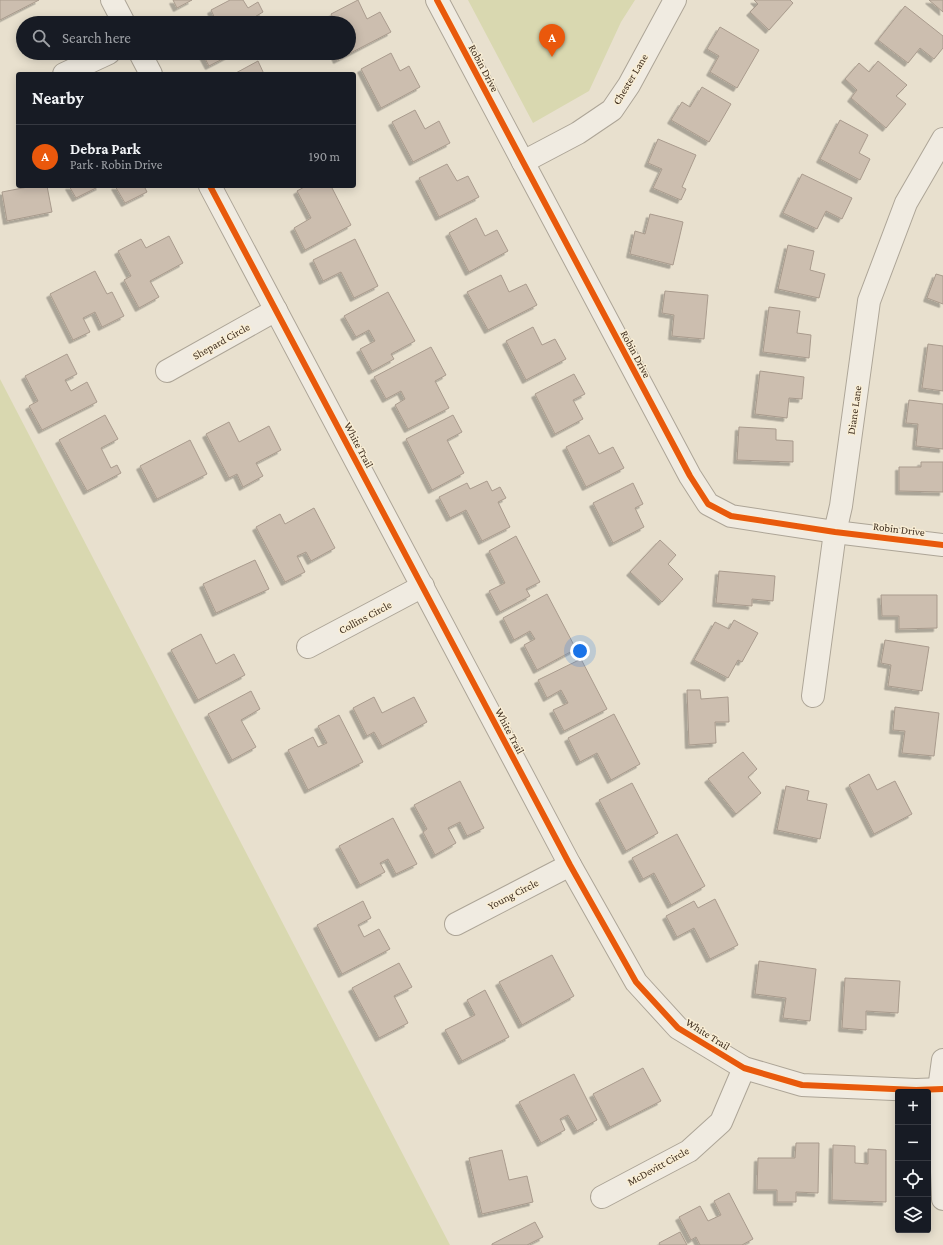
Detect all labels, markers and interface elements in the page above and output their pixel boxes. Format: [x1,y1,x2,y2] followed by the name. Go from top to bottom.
[16,16,356,60] search box
[539,24,565,57] pin: A
[30,27,52,49] icon: search
[62,30,131,46] text: Search here
[467,42,502,94] street label: Robin Drive
[610,51,650,107] street label: Chester Lane
[32,89,84,108] text: Nearby
[70,141,141,157] text: Debra Park
[41,149,49,164] text: A
[309,149,340,164] text: 190 m
[70,157,162,172] text: Park · Robin Drive
[190,320,252,363] street label: Shepard Circle
[619,328,654,380] street label: Robin Drive
[845,385,863,435] street label: Diane Lane
[342,420,376,470] street label: White Trail
[873,520,926,538] street label: Robin Drive
[337,598,394,636] street label: Collins Circle
[570,641,590,661] your location
[493,706,527,756] street label: White Trail
[486,876,541,913] street label: Young Circle
[684,1016,732,1052] street label: White Trail
[895,1089,931,1233] map controls
[895,1089,931,1125] button: +
[895,1125,931,1161] button: −
[625,1144,691,1188] street label: McDevitt Circle
[895,1161,931,1197] button: locate
[895,1197,931,1233] button: layers

